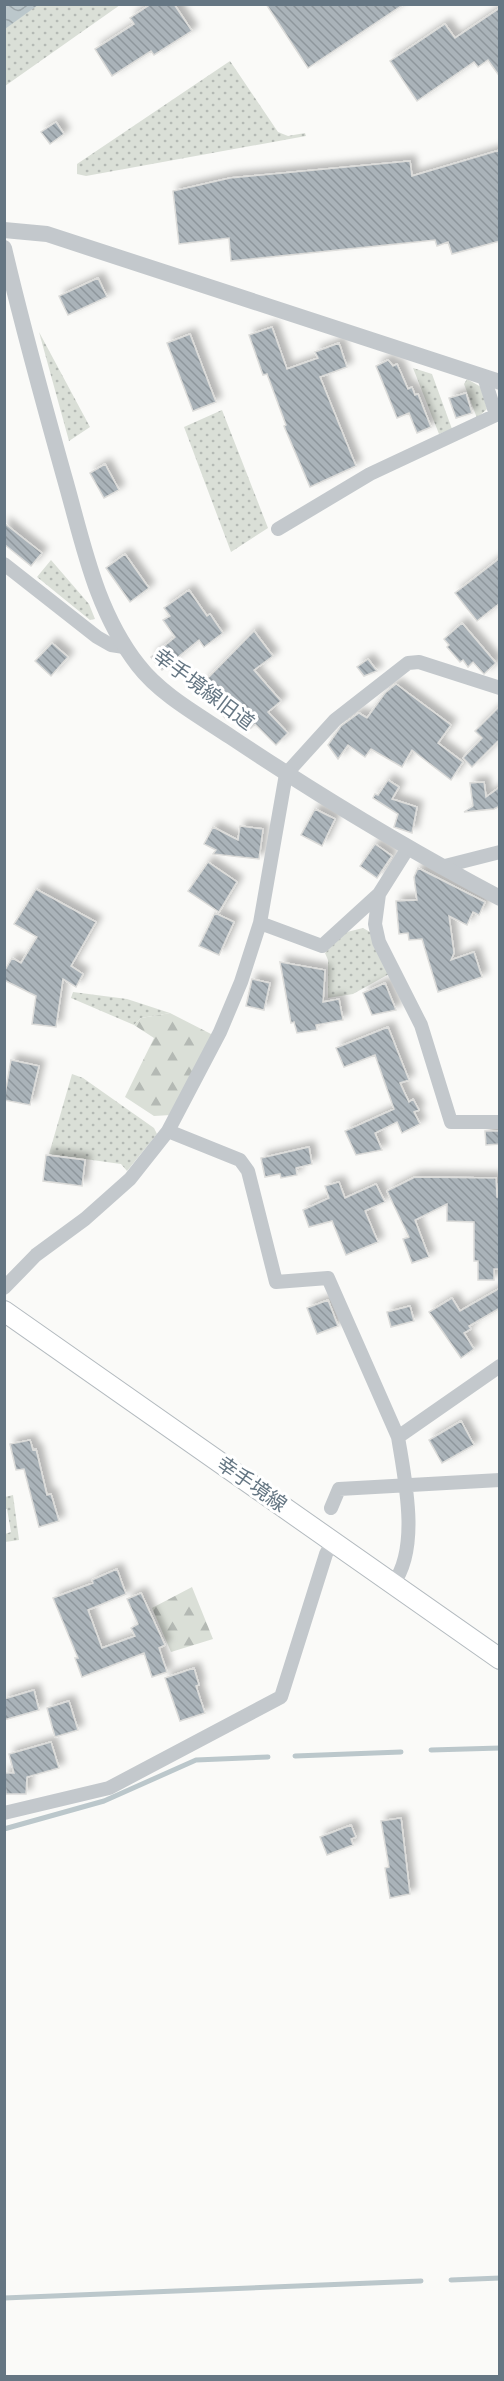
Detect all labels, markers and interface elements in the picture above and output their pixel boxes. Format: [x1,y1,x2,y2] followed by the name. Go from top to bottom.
[148,643,260,735] street label: 幸手境線旧道
[212,1450,292,1518] street label: 幸手境線

